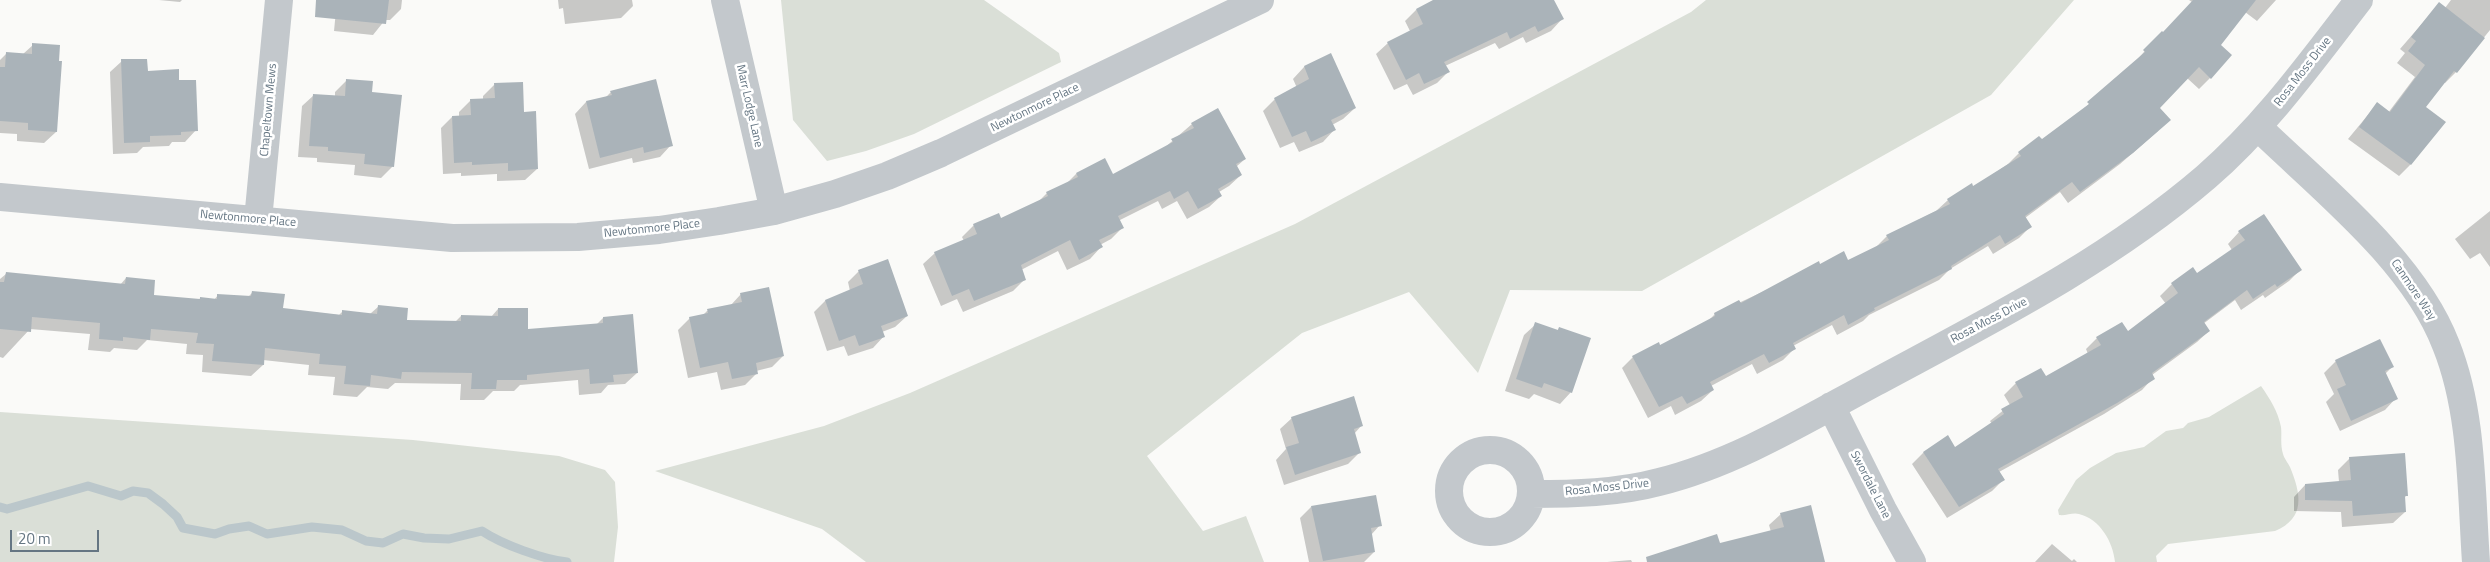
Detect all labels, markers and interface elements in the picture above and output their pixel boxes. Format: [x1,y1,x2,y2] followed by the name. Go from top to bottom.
[2271,34,2335,110] street label: Rosa Moss Drive
[258,63,280,157] street label: Chapeltown Mews
[732,63,766,149] street label: Marr Lodge Lane
[989,80,1081,136] street label: Newtonmore Place
[199,208,297,230] street label: Newtonmore Place
[603,217,701,241] street label: Newtonmore Place
[2387,257,2439,323] street label: Canmore Way
[1948,295,2030,347] street label: Rosa Moss Drive
[1847,449,1893,521] street label: Swordale Lane
[1564,476,1650,500] street label: Rosa Moss Drive
[12,520,101,552] scale bar
[18,527,51,550] text: 20 m

